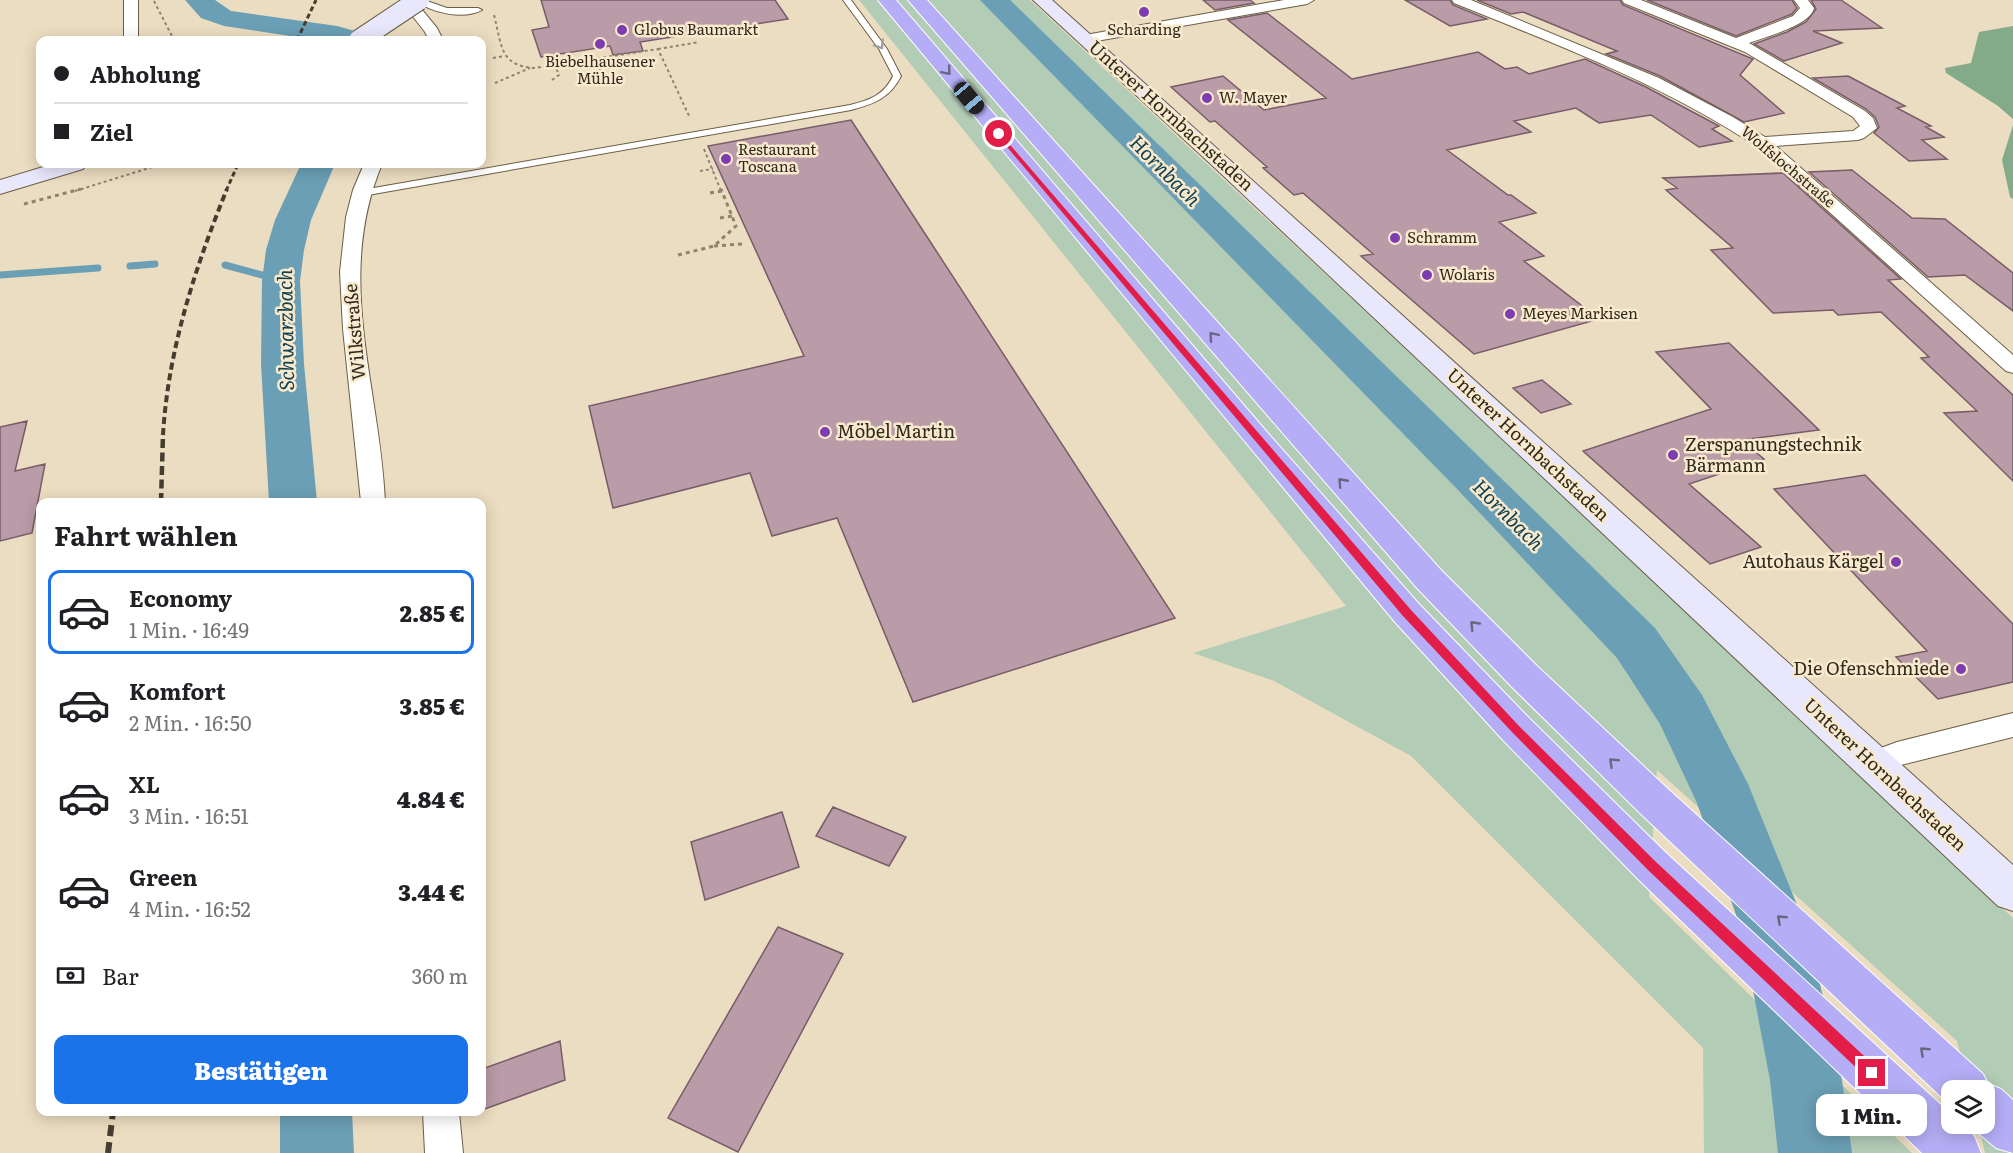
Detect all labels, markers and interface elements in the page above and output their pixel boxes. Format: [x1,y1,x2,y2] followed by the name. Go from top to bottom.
[1137,5,1151,19] marker: Scharding
[634,17,758,40] place label: Globus Baumarkt
[1107,17,1181,40] place label: Scharding
[615,23,629,37] marker: Globus Baumarkt
[1084,36,1258,196] street label: Unterer Hornbachstaden
[593,37,607,51] marker: Biebelhausener Mühle
[873,38,884,49] one-way arrow
[545,49,655,89] place label: Biebelhausener Mühle
[90,57,200,90] text: Abholung
[940,64,951,75] one-way arrow
[951,78,987,118] car
[1219,85,1287,108] place label: W. Mayer
[1200,91,1214,105] marker: W. Mayer
[90,115,133,148] text: Ziel
[1737,119,1841,213] street label: Wolfslochstraße
[985,120,1012,147] route start
[1125,131,1205,211] water label: Hornbach
[738,137,816,177] place label: Restaurant Toscana
[719,152,733,166] marker: Restaurant Toscana
[1407,225,1478,248] place label: Schramm
[1388,231,1402,245] marker: Schramm
[1439,262,1495,285] place label: Wolaris
[1420,268,1434,282] marker: Wolaris
[268,269,300,391] water label: Schwarzbach
[336,283,371,382] street label: Wilkstraße
[1522,301,1638,324] place label: Meyes Markisen
[1503,307,1517,321] marker: Meyes Markisen
[1209,332,1220,343] one-way arrow
[1442,364,1614,526] street label: Unterer Hornbachstaden
[837,417,955,444] place label: Möbel Martin
[818,425,832,439] marker: Möbel Martin
[1685,430,1863,478] place label: Zerspanungstechnik Bärmann
[1666,448,1680,462] marker: Zerspanungstechnik Bärmann
[1468,475,1548,555] water label: Hornbach
[1338,478,1349,488] one-way arrow
[54,514,238,554] text: Fahrt wählen
[1743,547,1884,574] place label: Autohaus Kärgel
[1889,555,1903,569] marker: Autohaus Kärgel
[129,581,232,614] text: Economy
[57,585,111,639] icon: car
[400,596,465,629] text: 2.85 €
[129,614,249,644] text: 1 Min. · 16:49
[1470,622,1481,632] one-way arrow
[1793,654,1949,681] place label: Die Ofenschmiede
[1954,662,1968,676] marker: Die Ofenschmiede
[129,674,226,707] text: Komfort
[57,678,111,732] icon: car
[400,689,465,722] text: 3.85 €
[1798,691,1974,857] street label: Unterer Hornbachstaden
[129,707,251,737] text: 2 Min. · 16:50
[1609,758,1620,769] one-way arrow
[129,767,160,800] text: XL
[57,771,111,825] icon: car
[397,782,465,815] text: 4.84 €
[129,800,249,830] text: 3 Min. · 16:51
[129,860,198,893] text: Green
[57,864,111,918] icon: car
[398,875,465,908] text: 3.44 €
[129,893,251,923] text: 4 Min. · 16:52
[1777,915,1788,926] one-way arrow
[54,959,87,992] icon: cash
[102,959,139,992] text: Bar
[411,960,468,990] text: 360 m
[54,1035,468,1104] button: Bestätigen
[1921,1047,1931,1058] one-way arrow
[1858,1059,1885,1086] route end
[1941,1080,1995,1134] map controls
[1941,1080,1995,1134] button: layers
[1816,1094,1928,1136] callout: 1 Min.
[1841,1100,1902,1130] text: 1 Min.

